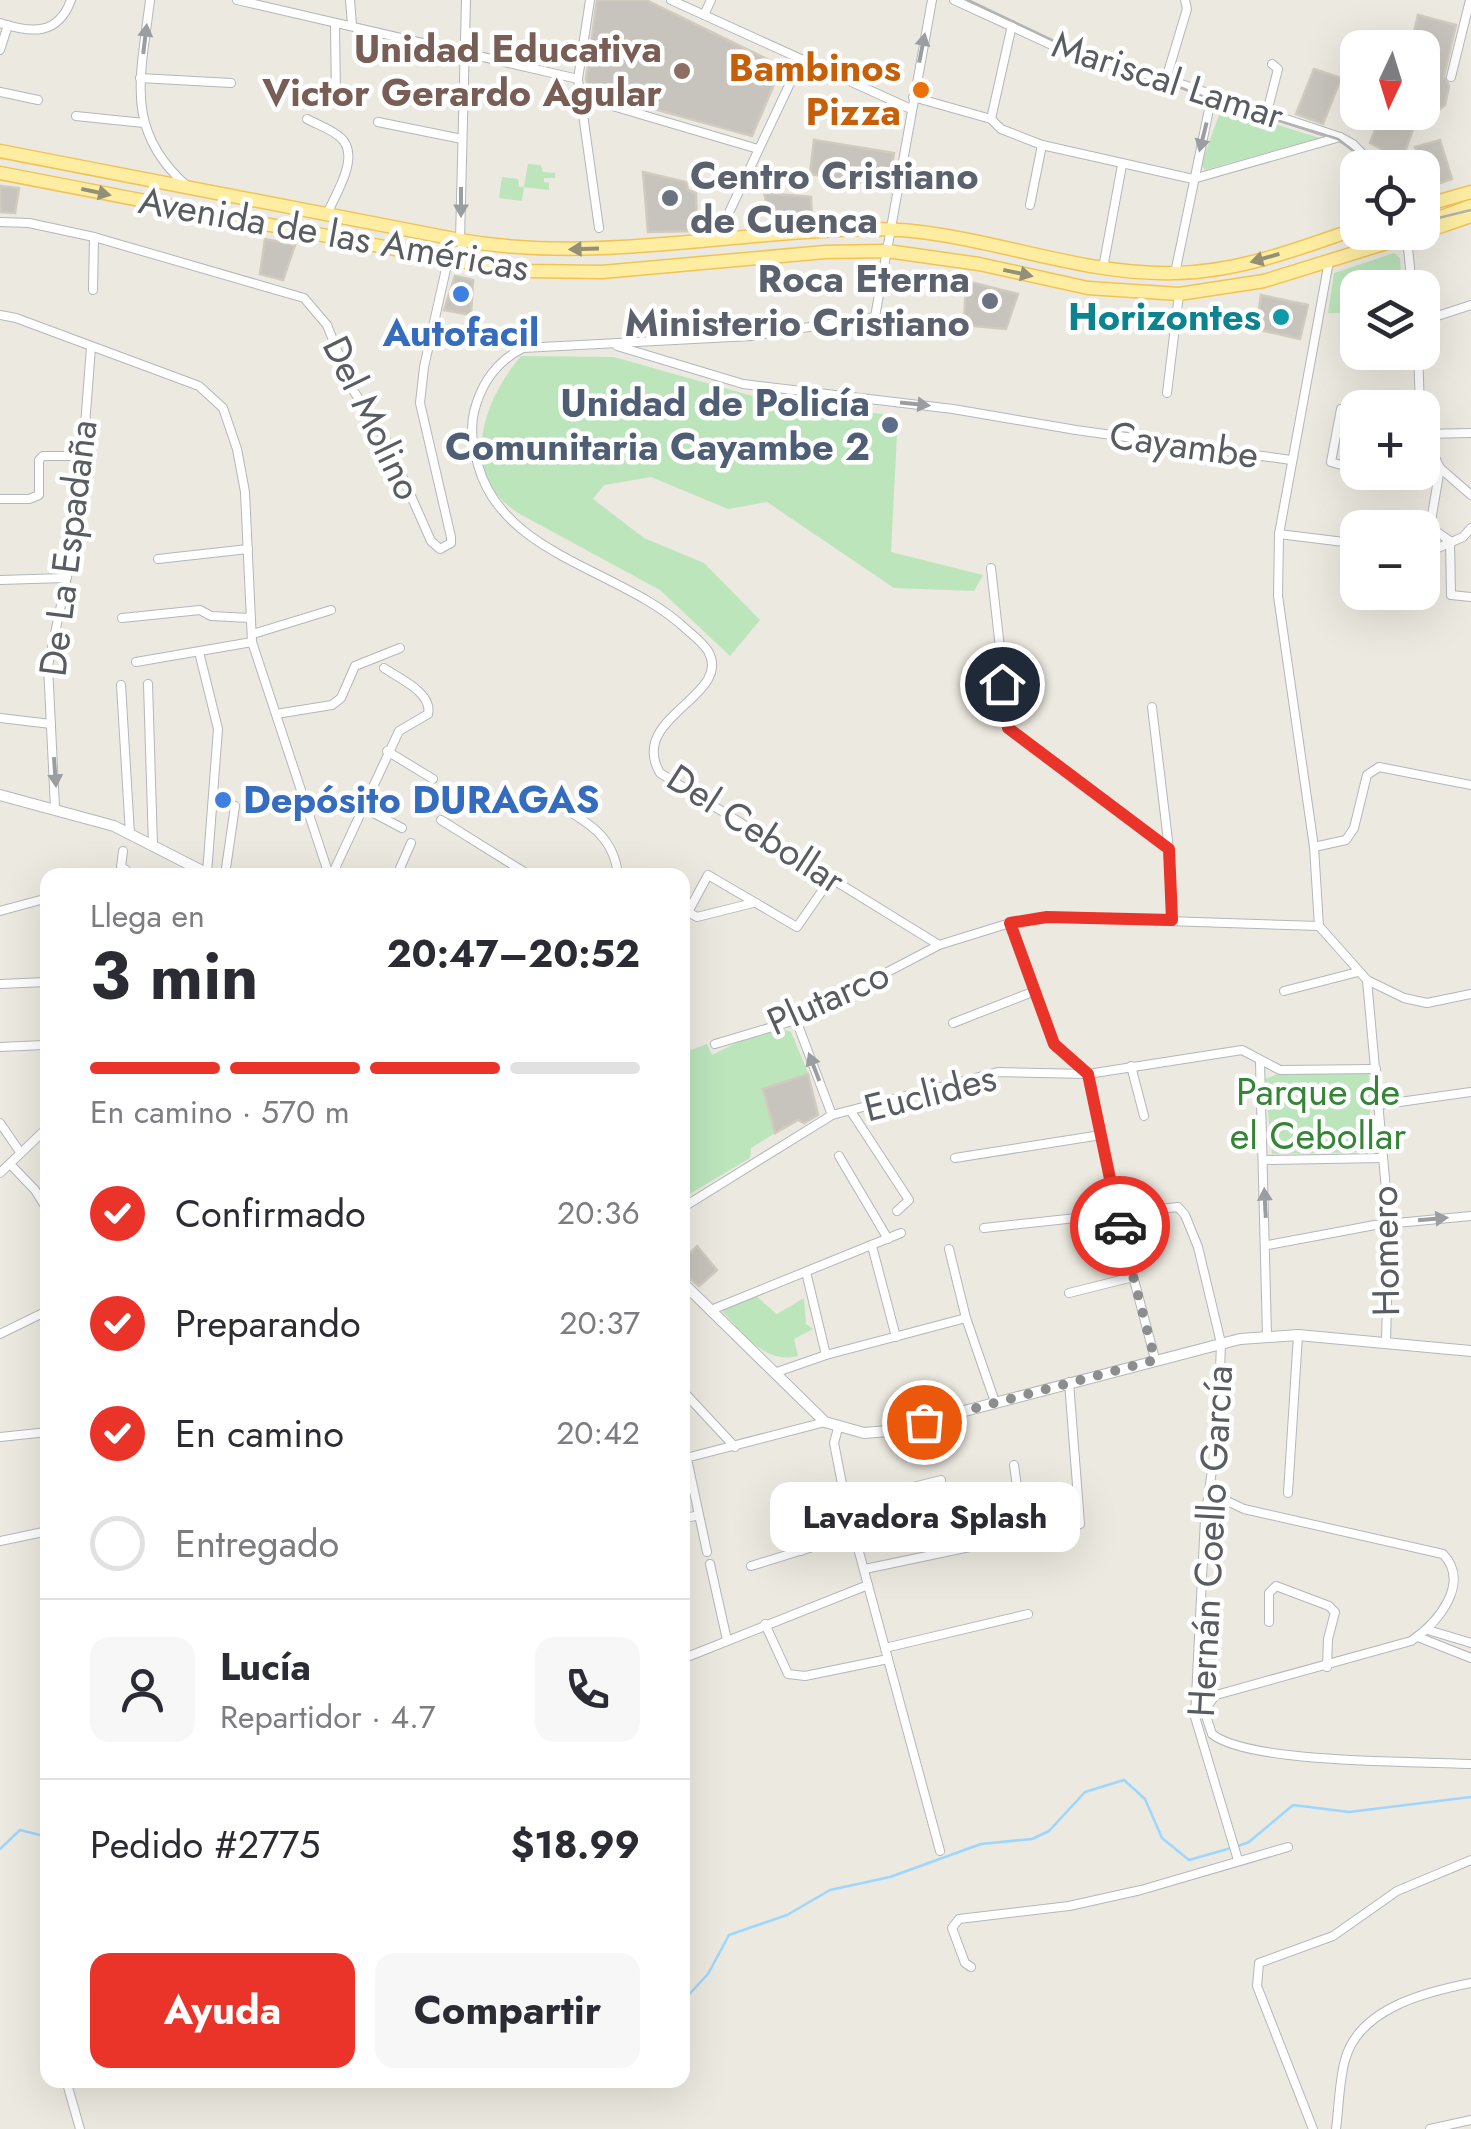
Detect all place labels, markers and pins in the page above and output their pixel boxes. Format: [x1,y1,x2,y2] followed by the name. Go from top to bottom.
[261,21,662,120] place label: Unidad Educativa Victor Gerardo Agular
[729,40,901,139] place label: Bambinos Pizza
[671,60,693,82] marker: Unidad Educativa Victor Gerardo Agular
[910,79,932,101] marker: Bambinos Pizza
[690,148,979,247] place label: Centro Cristiano de Cuenca
[659,187,681,209] marker: Centro Cristiano de Cuenca
[625,251,970,350] place label: Roca Eterna Ministerio Cristiano
[450,283,472,305] marker: Autofacil
[1068,289,1261,344] place label: Horizontes
[979,290,1001,312] marker: Roca Eterna Ministerio Cristiano
[382,305,539,360] place label: Autofacil
[1270,306,1292,328] marker: Horizontes
[445,375,870,474] place label: Unidad de Policía Comunitaria Cayambe 2
[879,414,901,436] marker: Unidad de Policía Comunitaria Cayambe 2
[960,642,1045,727] pin
[243,772,600,827] place label: Depósito DURAGAS
[212,789,234,811] marker: Depósito DURAGAS
[882,1380,967,1465] pin
[769,1482,1079,1552] callout: Lavadora Splash

